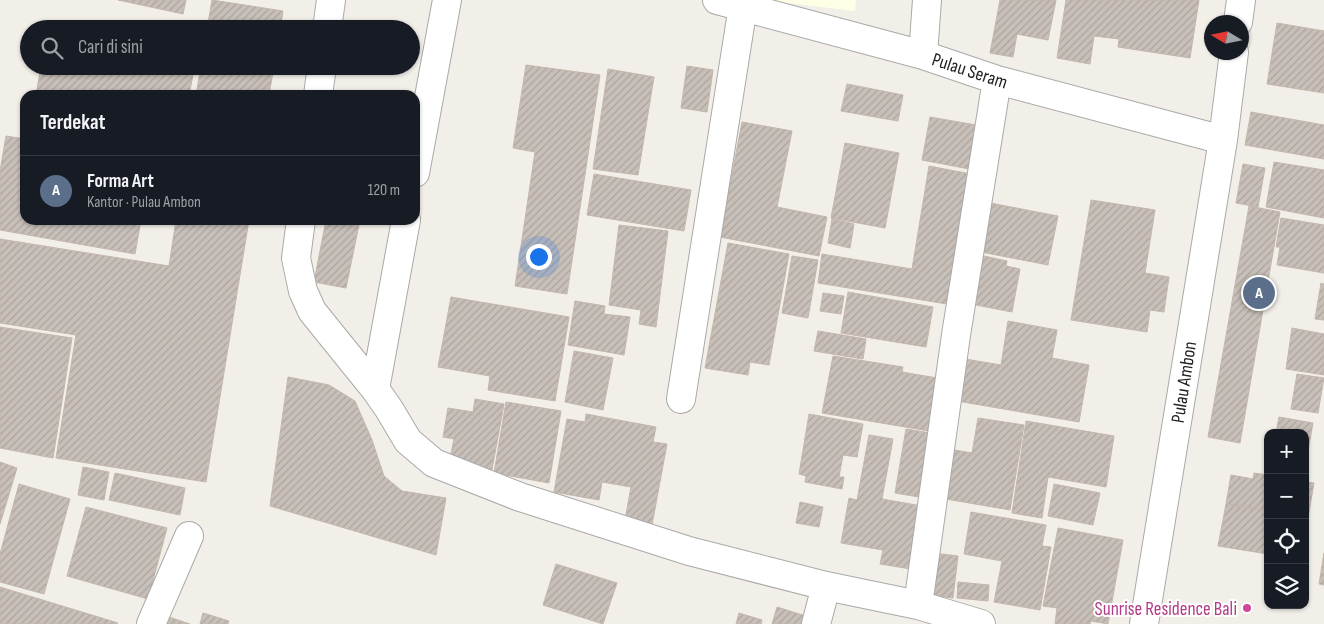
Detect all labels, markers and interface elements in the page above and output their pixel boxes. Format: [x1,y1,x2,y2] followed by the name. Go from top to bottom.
[1204,15,1249,60] north arrow
[20,20,420,75] search box
[38,34,66,62] icon: search
[78,36,143,59] text: Cari di sini
[929,48,1010,94] street label: Pulau Seram
[40,110,106,135] text: Terdekat
[87,170,154,193] text: Forma Art
[52,181,60,200] text: A
[368,181,400,200] text: 120 m
[87,193,201,212] text: Kantor · Pulau Ambon
[526,244,552,270] your location
[1243,274,1275,312] pin: A
[1167,340,1202,425] street label: Pulau Ambon
[1264,429,1309,609] map controls
[1264,429,1309,474] button: +
[1264,474,1309,519] button: −
[1264,519,1309,564] button: locate
[1264,564,1309,609] button: layers
[1095,598,1237,621] place label: Sunrise Residence Bali
[1241,602,1253,614] marker: Sunrise Residence Bali

